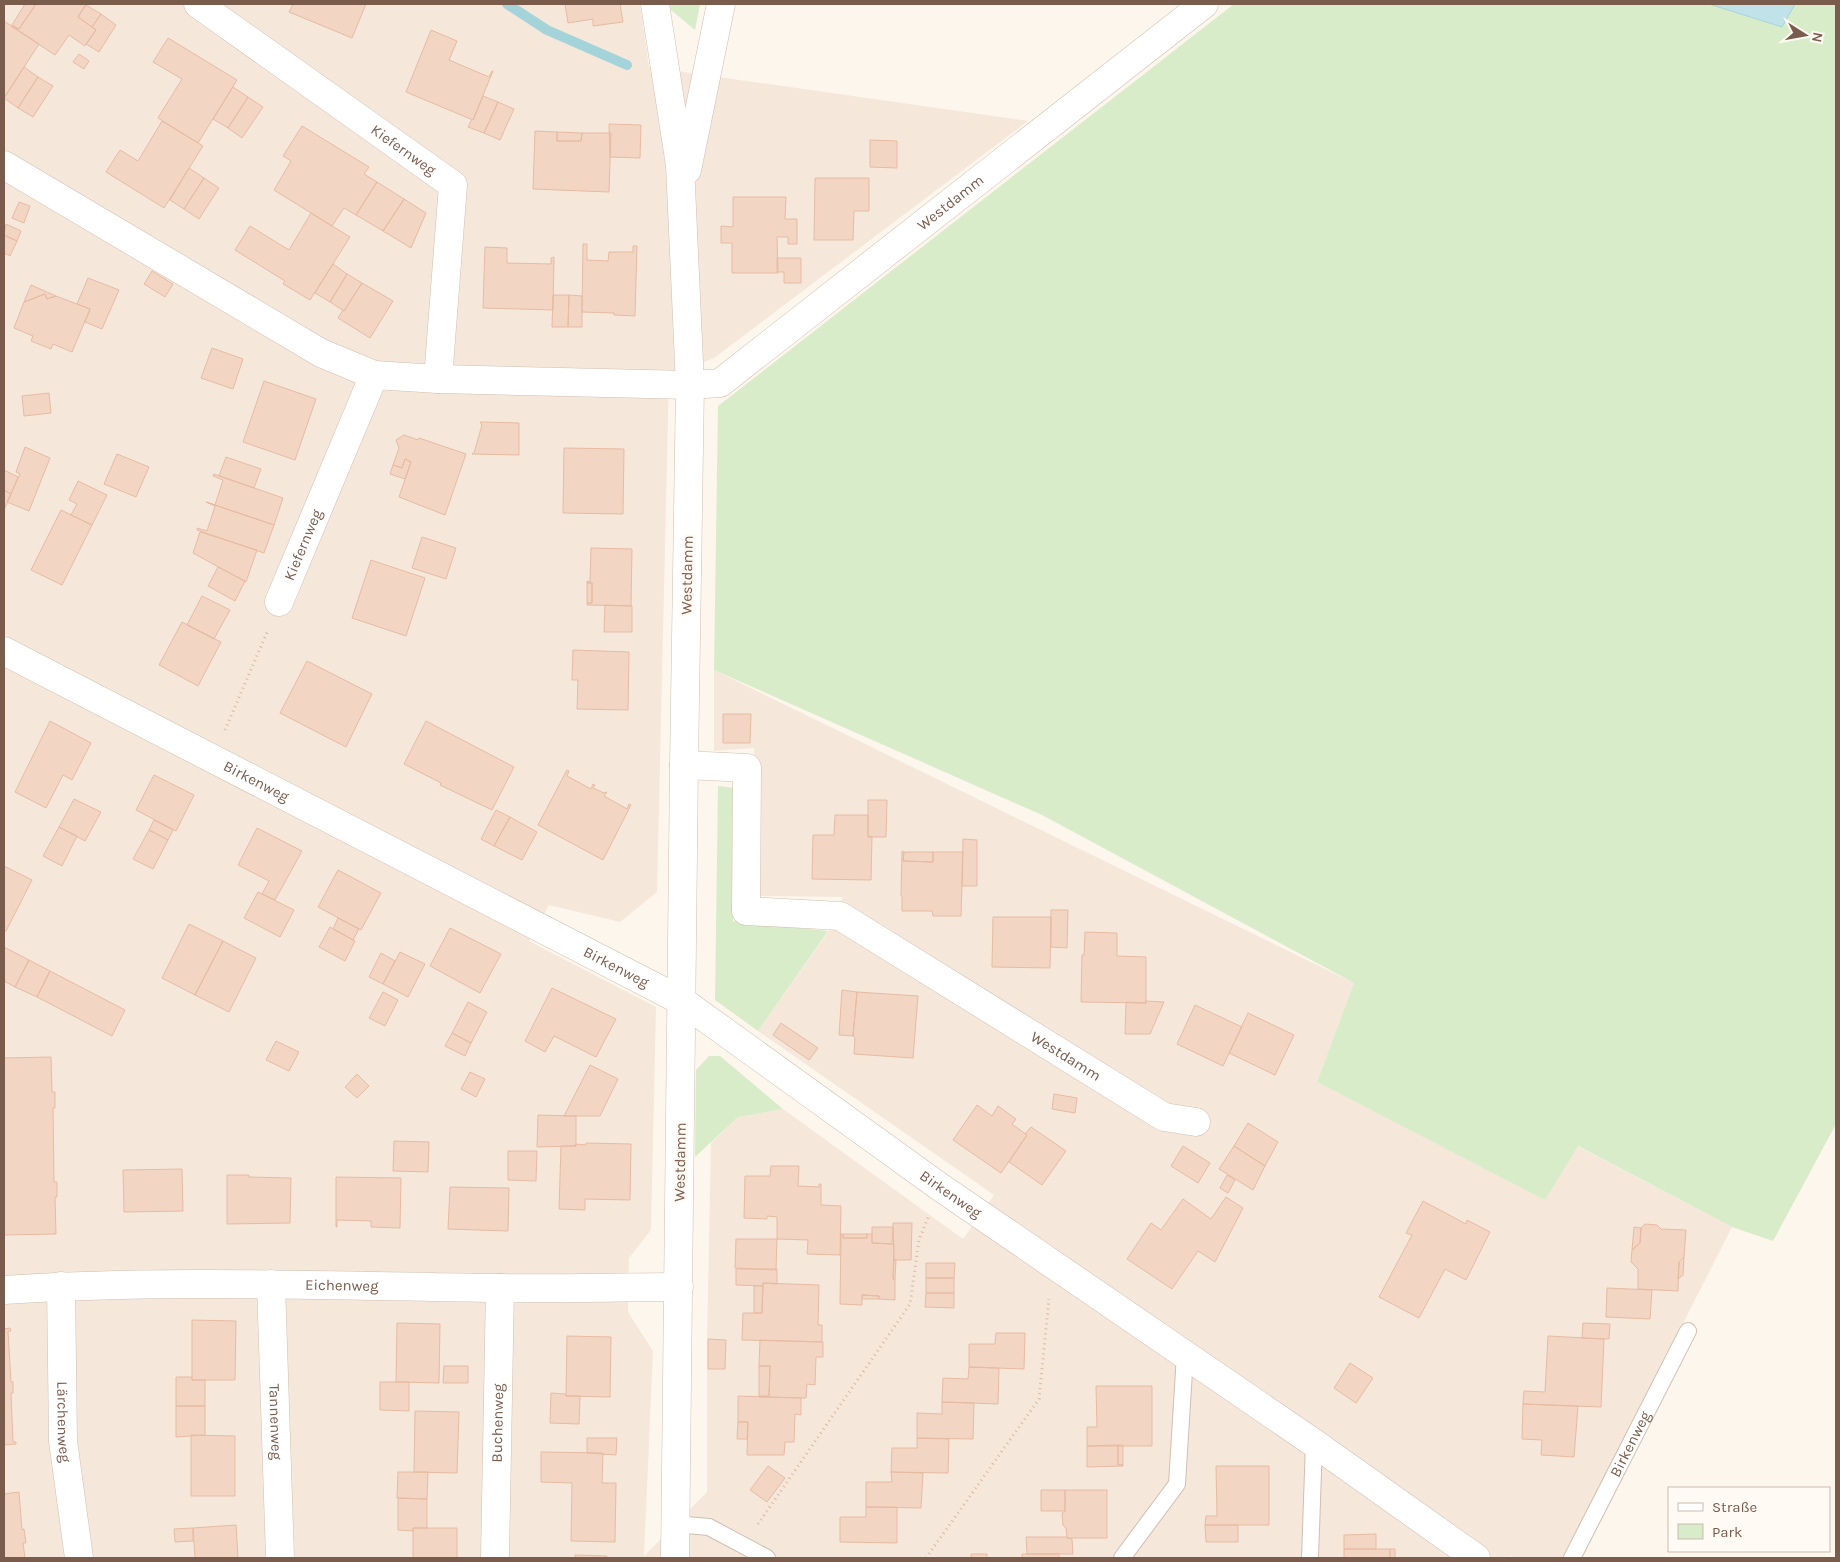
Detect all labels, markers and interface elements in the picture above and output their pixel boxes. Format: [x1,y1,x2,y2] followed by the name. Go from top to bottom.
[1780,10,1830,60] north arrow
[1808,31,1827,44] text: N
[367,121,440,179] street label: Kiefernweg
[914,171,987,234] street label: Westdamm
[280,506,326,583] street label: Kiefernweg
[677,535,697,615] street label: Westdamm
[220,757,293,806] street label: Birkenweg
[580,943,653,992] street label: Birkenweg
[1027,1028,1104,1085] street label: Westdamm
[670,1122,690,1202] street label: Westdamm
[916,1166,986,1222] street label: Birkenweg
[305,1276,379,1295] street label: Eichenweg
[53,1381,75,1464] street label: Lärchenweg
[265,1383,286,1461] street label: Tannenweg
[488,1383,507,1463] street label: Buchenweg
[1606,1408,1655,1480] street label: Birkenweg
[1668,1487,1830,1552] legend
[1712,1498,1757,1516] text: Straße
[1712,1523,1742,1541] text: Park

